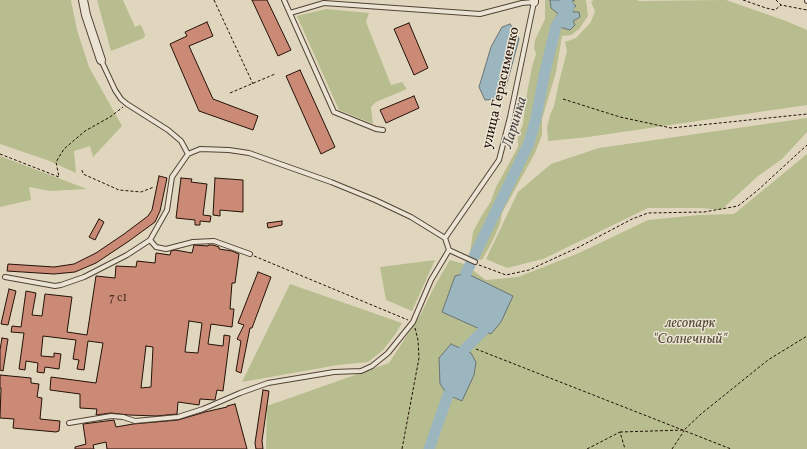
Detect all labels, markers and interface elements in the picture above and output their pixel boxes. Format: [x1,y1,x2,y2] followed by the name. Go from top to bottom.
[480,25,524,151] street label: улица Герасименко
[500,95,532,151] water label: Ларинка
[109,292,127,306] house number: 7 с1
[653,316,727,348] park label: лесопарк "Солнечный"

